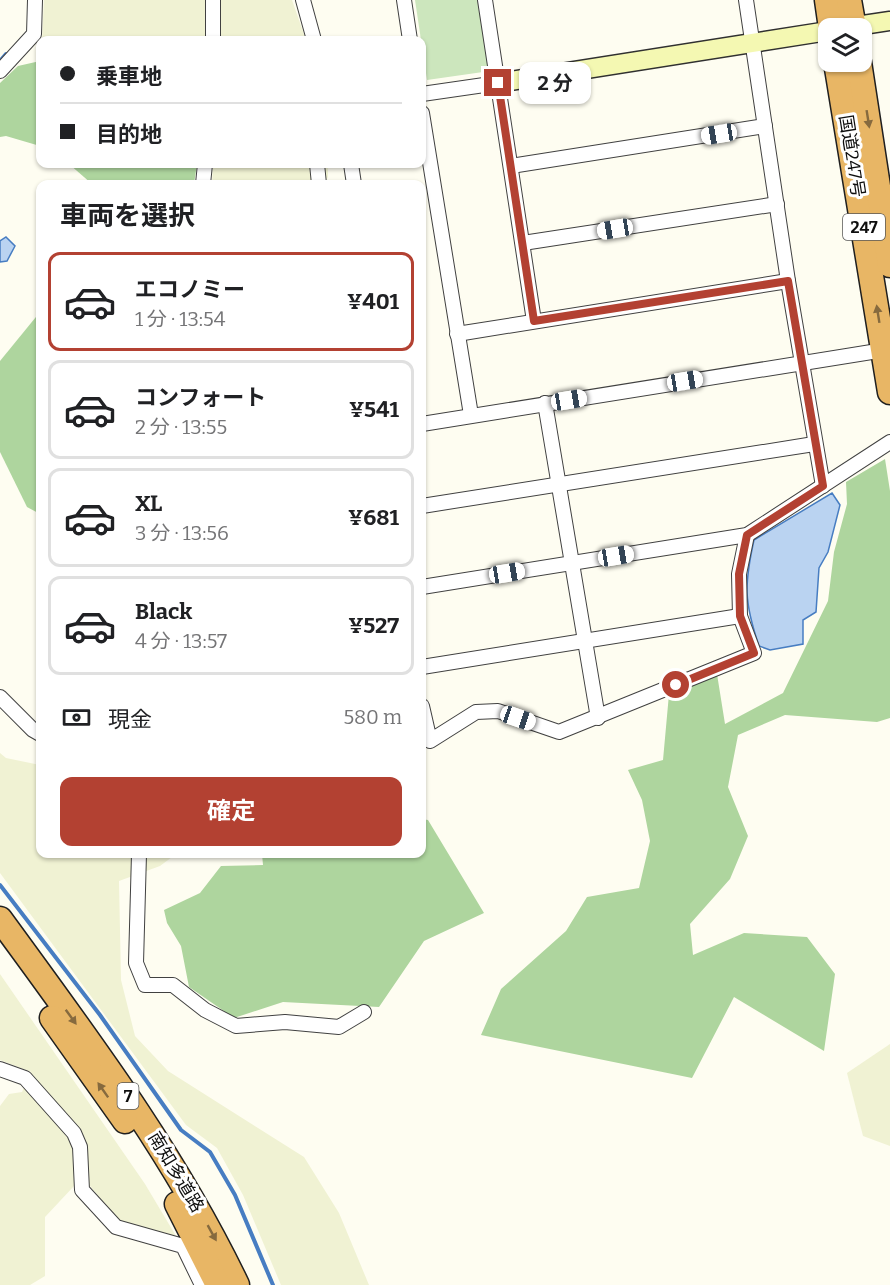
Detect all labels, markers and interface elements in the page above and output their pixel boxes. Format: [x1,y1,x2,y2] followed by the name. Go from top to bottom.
[818,18,872,72] map controls
[818,18,872,72] button: layers
[519,62,591,104] callout: 2 分
[96,63,162,90] text: 乗車地
[484,69,511,96] route end
[538,71,572,95] text: 2 分
[863,110,872,129] one-way arrow
[835,113,869,199] street label: 国道247号
[96,121,162,148] text: 目的地
[700,122,738,146] car
[60,200,195,232] text: 車両を選択
[843,214,885,240] road number: 247
[596,217,634,241] car
[63,275,117,329] icon: car
[135,276,245,303] text: エコノミー
[347,288,399,315] text: ¥401
[873,304,882,323] one-way arrow
[135,307,225,331] text: 1 分 · 13:54
[666,369,704,393] car
[63,383,117,437] icon: car
[135,384,266,411] text: コンフォート
[550,388,588,412] car
[349,396,399,423] text: ¥541
[135,415,227,439] text: 2 分 · 13:55
[135,490,162,517] text: XL
[63,491,117,545] icon: car
[348,504,399,531] text: ¥681
[135,521,229,545] text: 3 分 · 13:56
[597,544,635,568] car
[488,561,526,585] car
[135,598,192,625] text: Black
[63,599,117,653] icon: car
[348,612,399,639] text: ¥527
[135,629,227,653] text: 4 分 · 13:57
[662,671,689,698] route start
[60,701,93,734] icon: cash
[498,704,538,732] car
[343,705,402,729] text: 580 m
[108,706,152,733] text: 現金
[60,777,402,846] button: 確定
[65,1009,77,1024] one-way arrow
[98,1083,110,1098] one-way arrow
[118,1083,138,1109] road number: 7
[143,1128,209,1216] street label: 南知多道路
[207,1225,217,1242] one-way arrow

